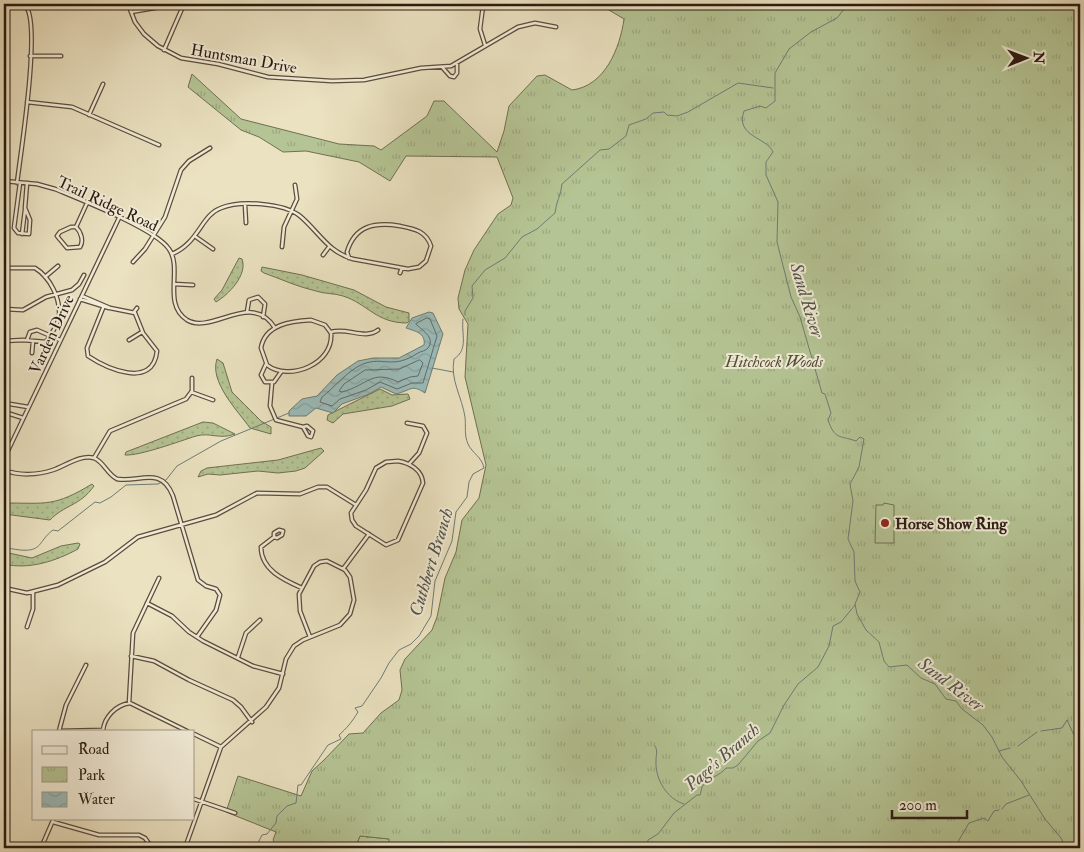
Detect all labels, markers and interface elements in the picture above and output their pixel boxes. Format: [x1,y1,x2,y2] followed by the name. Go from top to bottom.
[1002,32,1052,82] north arrow
[189,40,299,78] street label: Huntsman Drive
[1030,50,1047,65] text: N
[54,172,161,236] street label: Trail Ridge Road
[784,259,829,342] water label: Sand River
[25,291,79,377] street label: Varden Drive
[724,352,824,372] park label: Hitchcock Woods
[404,505,459,619] water label: Cuthbert Branch
[895,514,1008,535] place label: Horse Show Ring
[879,517,891,529] marker: Horse Show Ring
[912,651,989,717] water label: Sand River
[679,718,765,797] water label: Page's Branch
[32,730,195,820] legend
[78,740,110,759] text: Road
[78,766,105,785] text: Park
[892,787,966,819] scale bar
[77,790,115,809] text: Water
[899,796,937,815] text: 200 m

